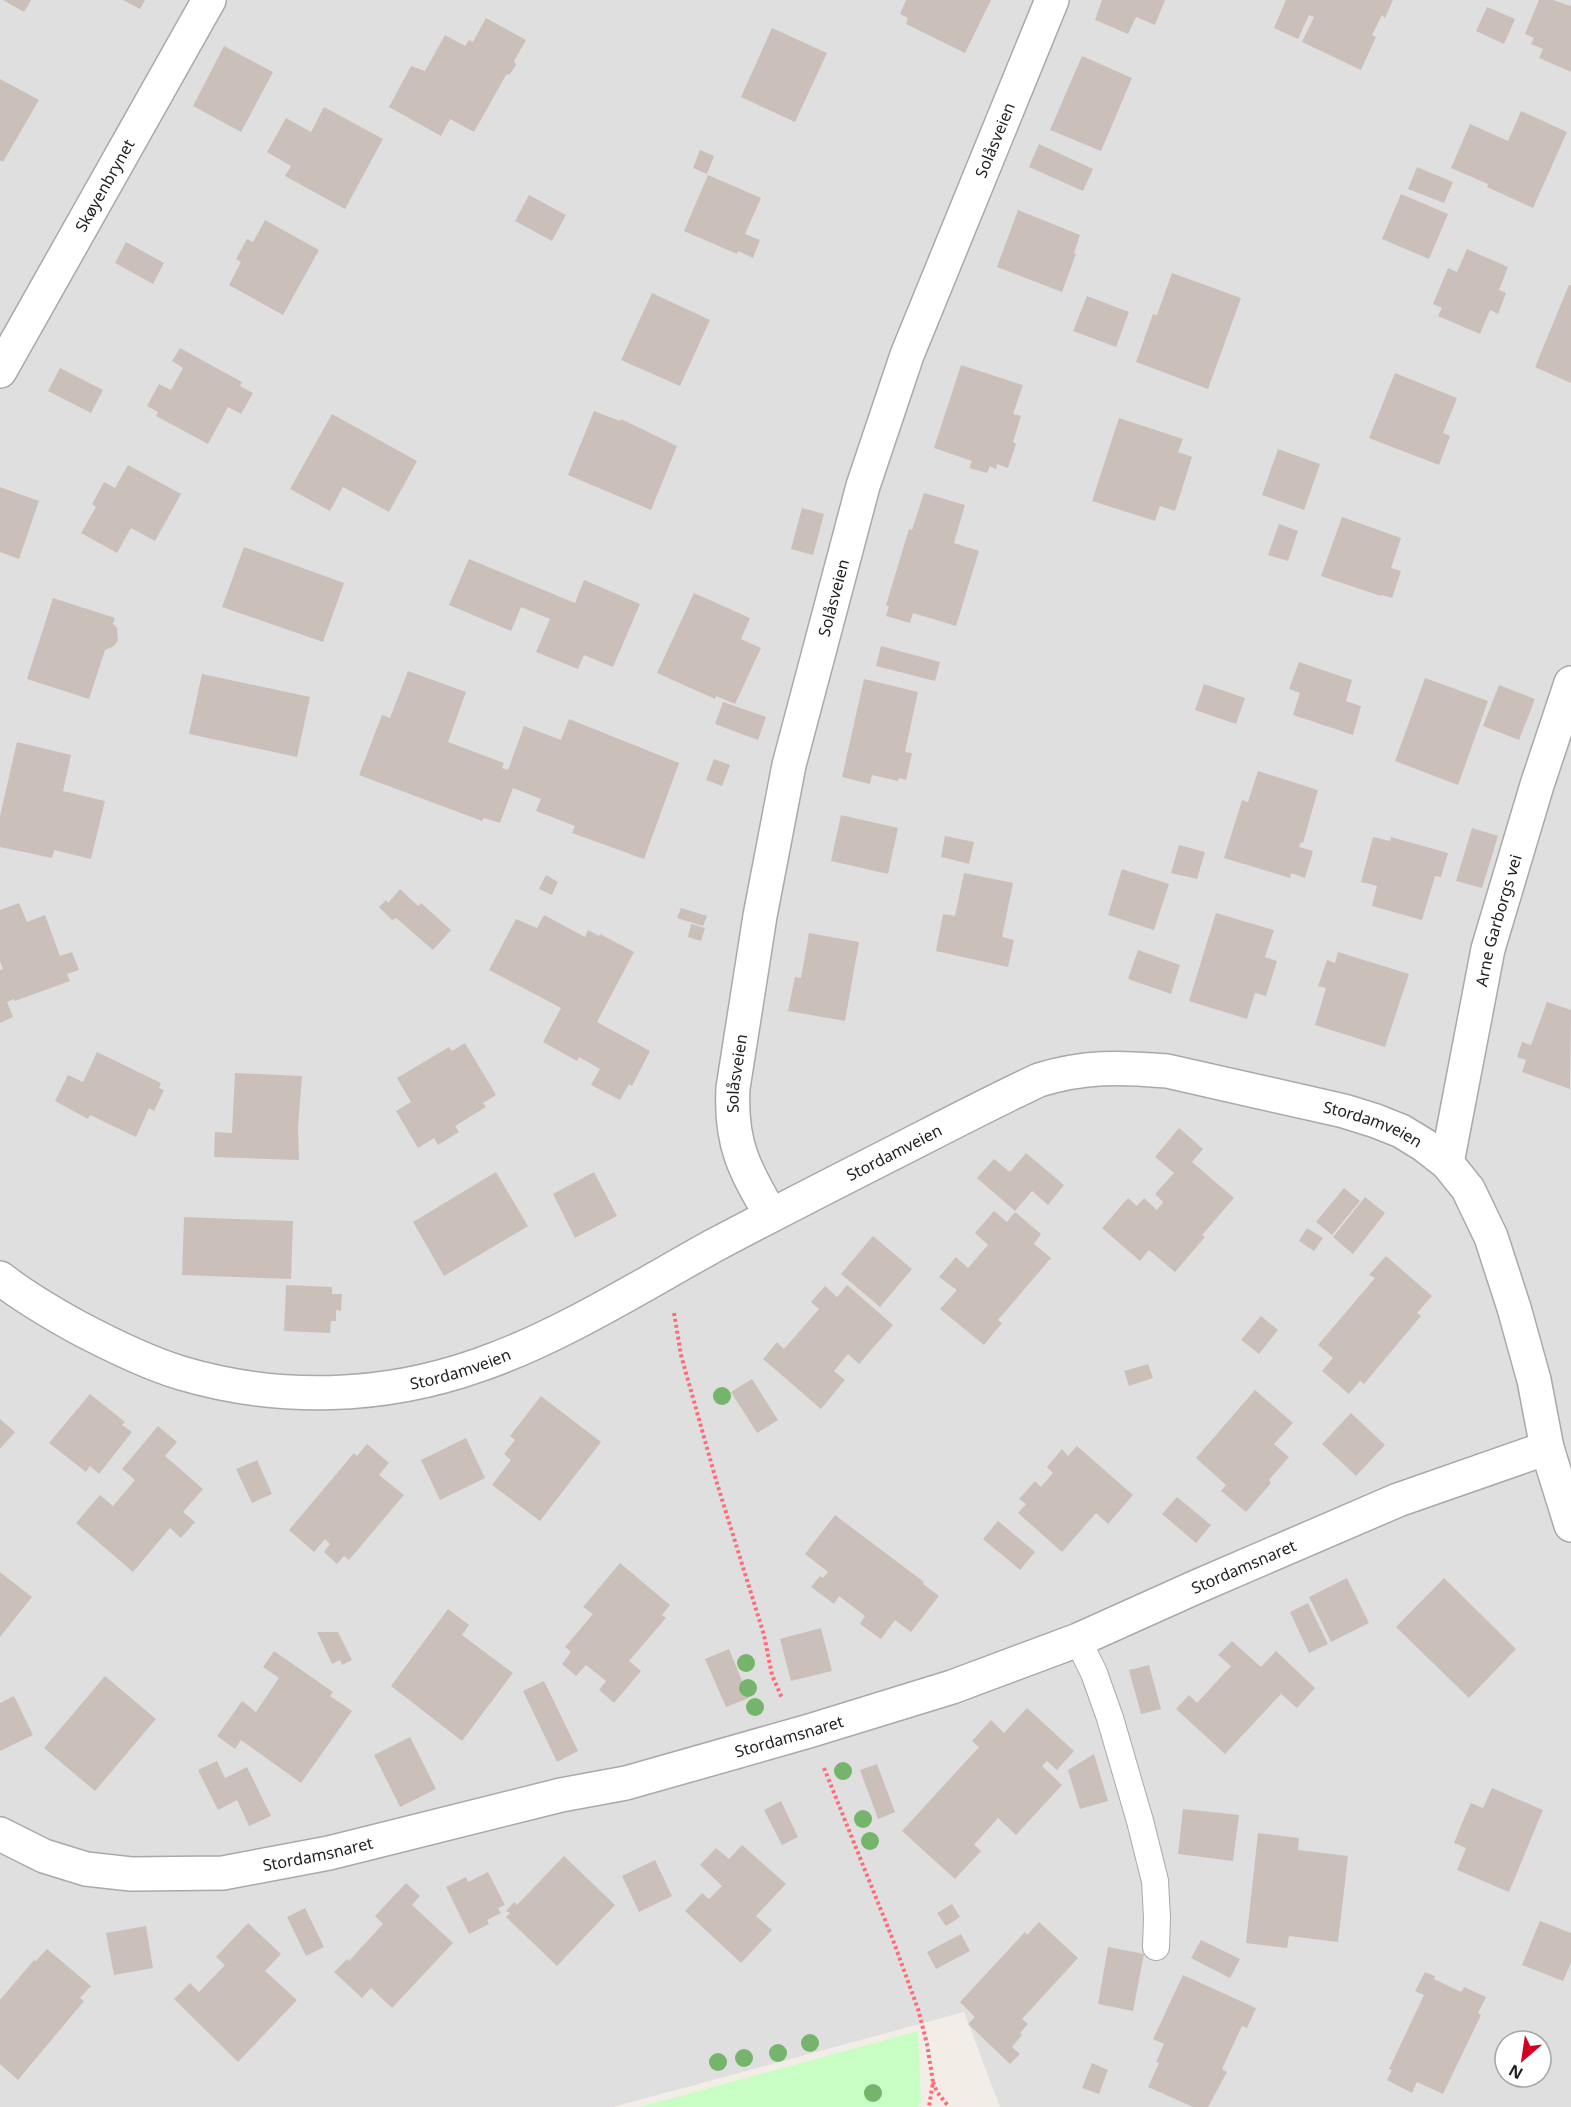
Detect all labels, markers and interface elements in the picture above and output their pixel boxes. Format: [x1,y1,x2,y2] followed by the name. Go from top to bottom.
[970,99,1020,181] street label: Solåsveien
[70,135,140,236] street label: Skøyenbrynet
[813,557,854,639] street label: Solåsveien
[1470,852,1527,988] street label: Arne Garborgs vei
[722,1032,752,1113] street label: Solåsveien
[1321,1096,1427,1152] street label: Stordamveien
[843,1119,946,1186] street label: Stordamveien
[408,1343,514,1395] street label: Stordamveien
[1188,1534,1300,1599] street label: Stordamsnaret
[732,1710,846,1763] street label: Stordamsnaret
[261,1831,375,1876] street label: Stordamsnaret
[1493,2029,1553,2089] north arrow
[1505,2059,1527,2085] text: N

